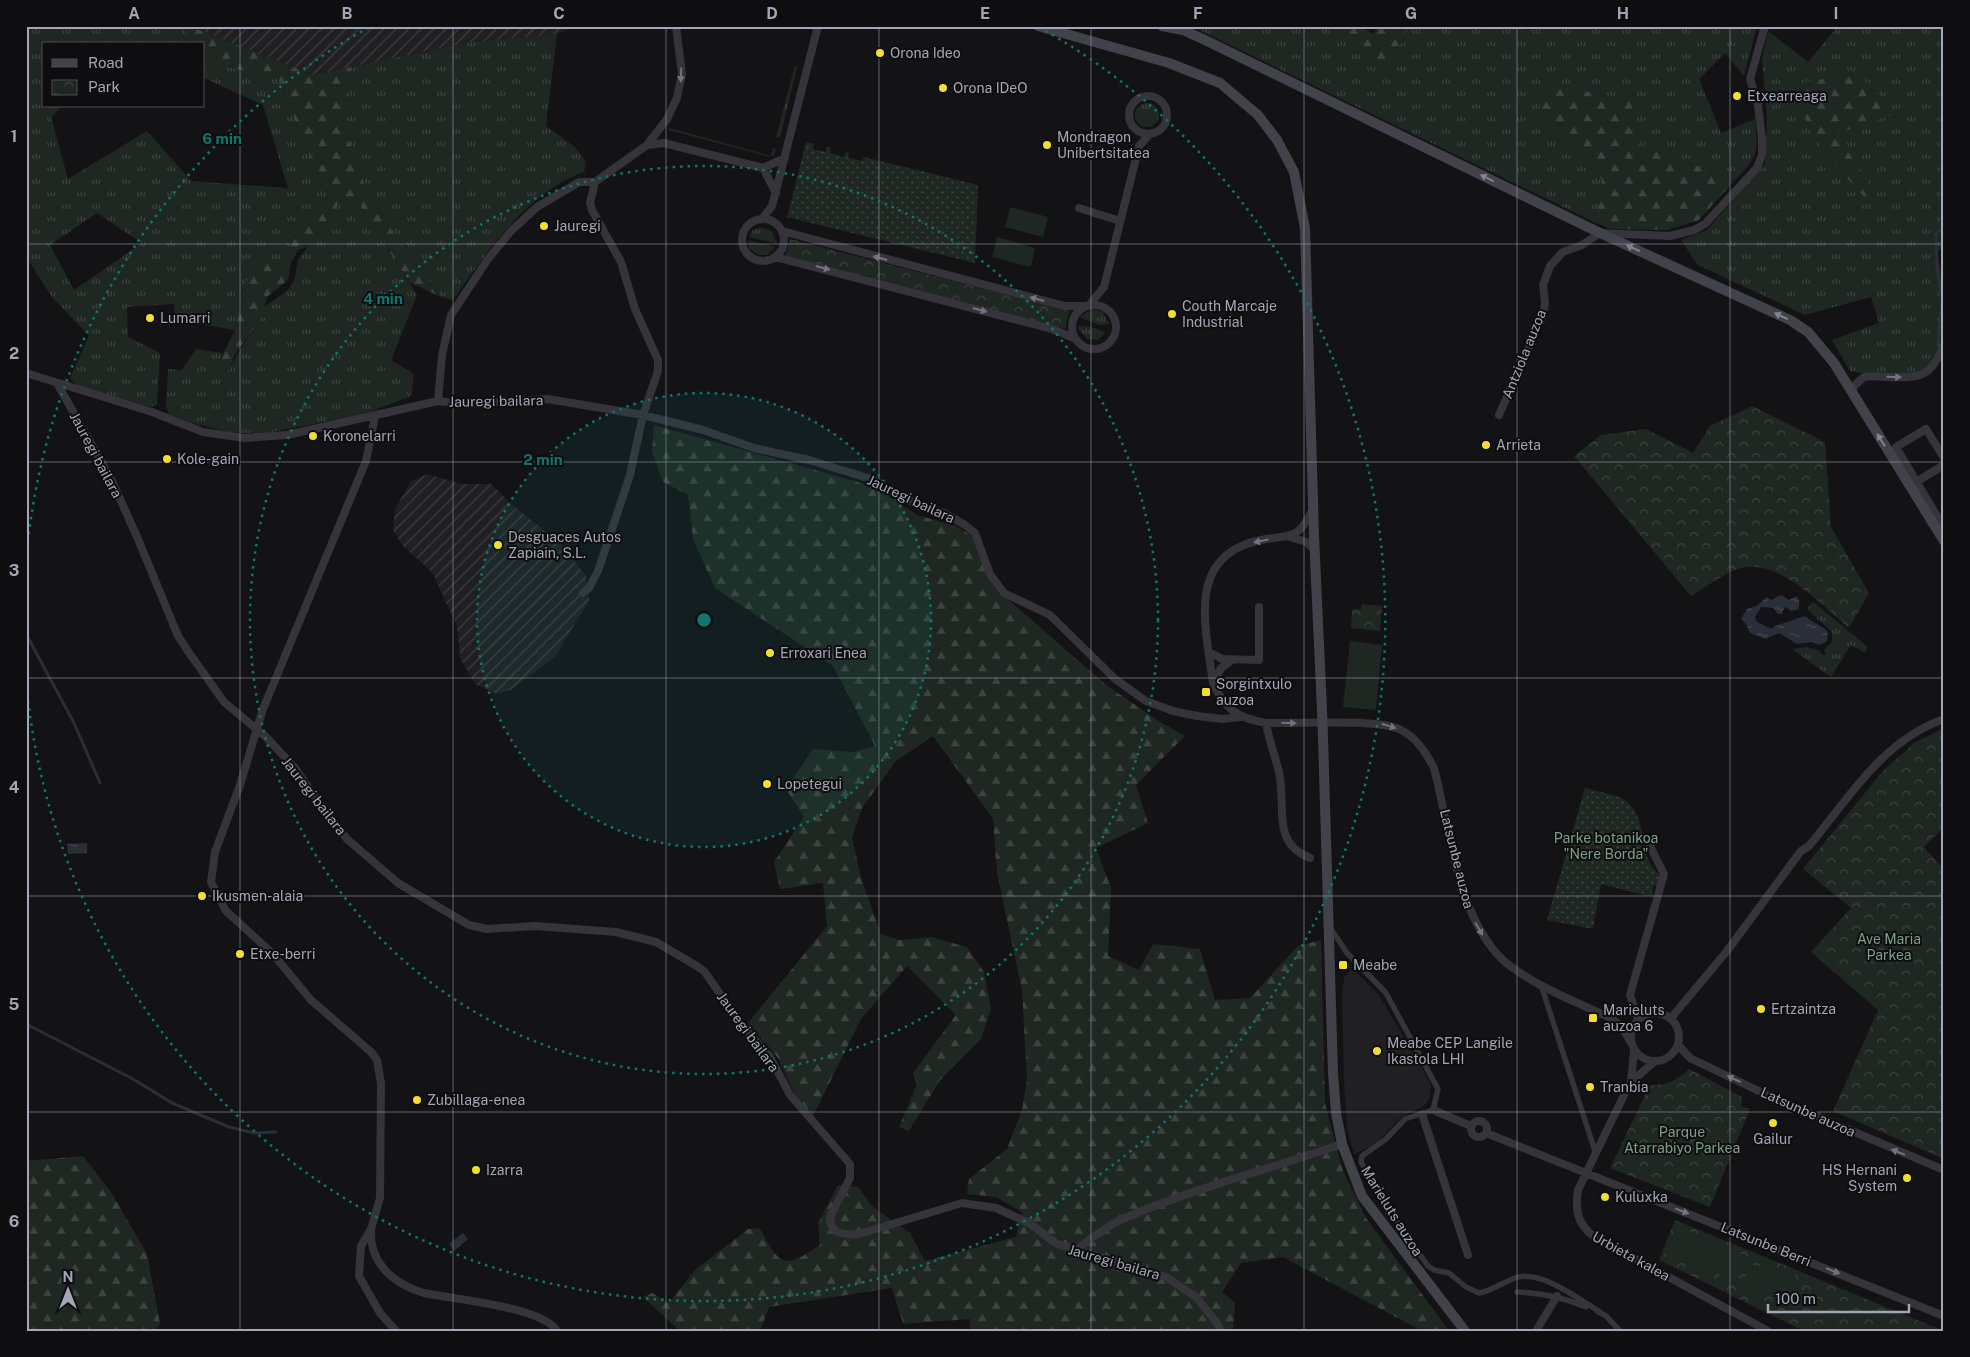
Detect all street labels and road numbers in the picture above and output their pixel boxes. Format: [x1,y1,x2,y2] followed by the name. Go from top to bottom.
[1499,307,1549,401] street label: Antziola auzoa
[449,392,543,410] street label: Jauregi bailara
[67,409,125,501] street label: Jauregi bailara
[865,472,957,526] street label: Jauregi bailara
[279,754,349,838] street label: Jauregi bailara
[1437,808,1477,910] street label: Latsunbe auzoa
[714,989,782,1075] street label: Jauregi bailara
[1758,1084,1858,1140] street label: Latsunbe auzoa
[1358,1163,1426,1259] street label: Marieluts auzoa
[1719,1219,1813,1269] street label: Latsunbe Berri
[1589,1228,1673,1284] street label: Urbieta kalea
[1066,1241,1162,1283] street label: Jauregi bailara

